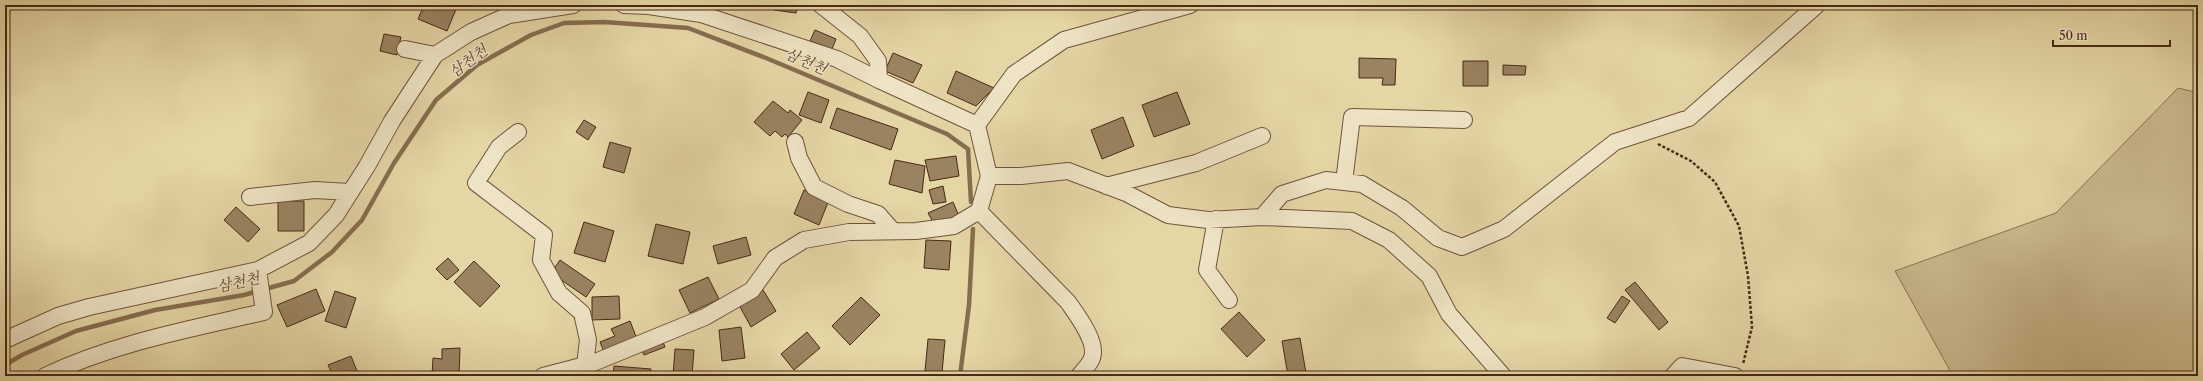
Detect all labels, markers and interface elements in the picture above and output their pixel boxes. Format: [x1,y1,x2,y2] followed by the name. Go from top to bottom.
[2053,22,2170,48] scale bar
[2059,28,2088,43] text: 50 m
[445,40,492,81] water label: 삼천천
[782,44,831,79] water label: 삼천천
[215,268,263,296] water label: 삼천천

